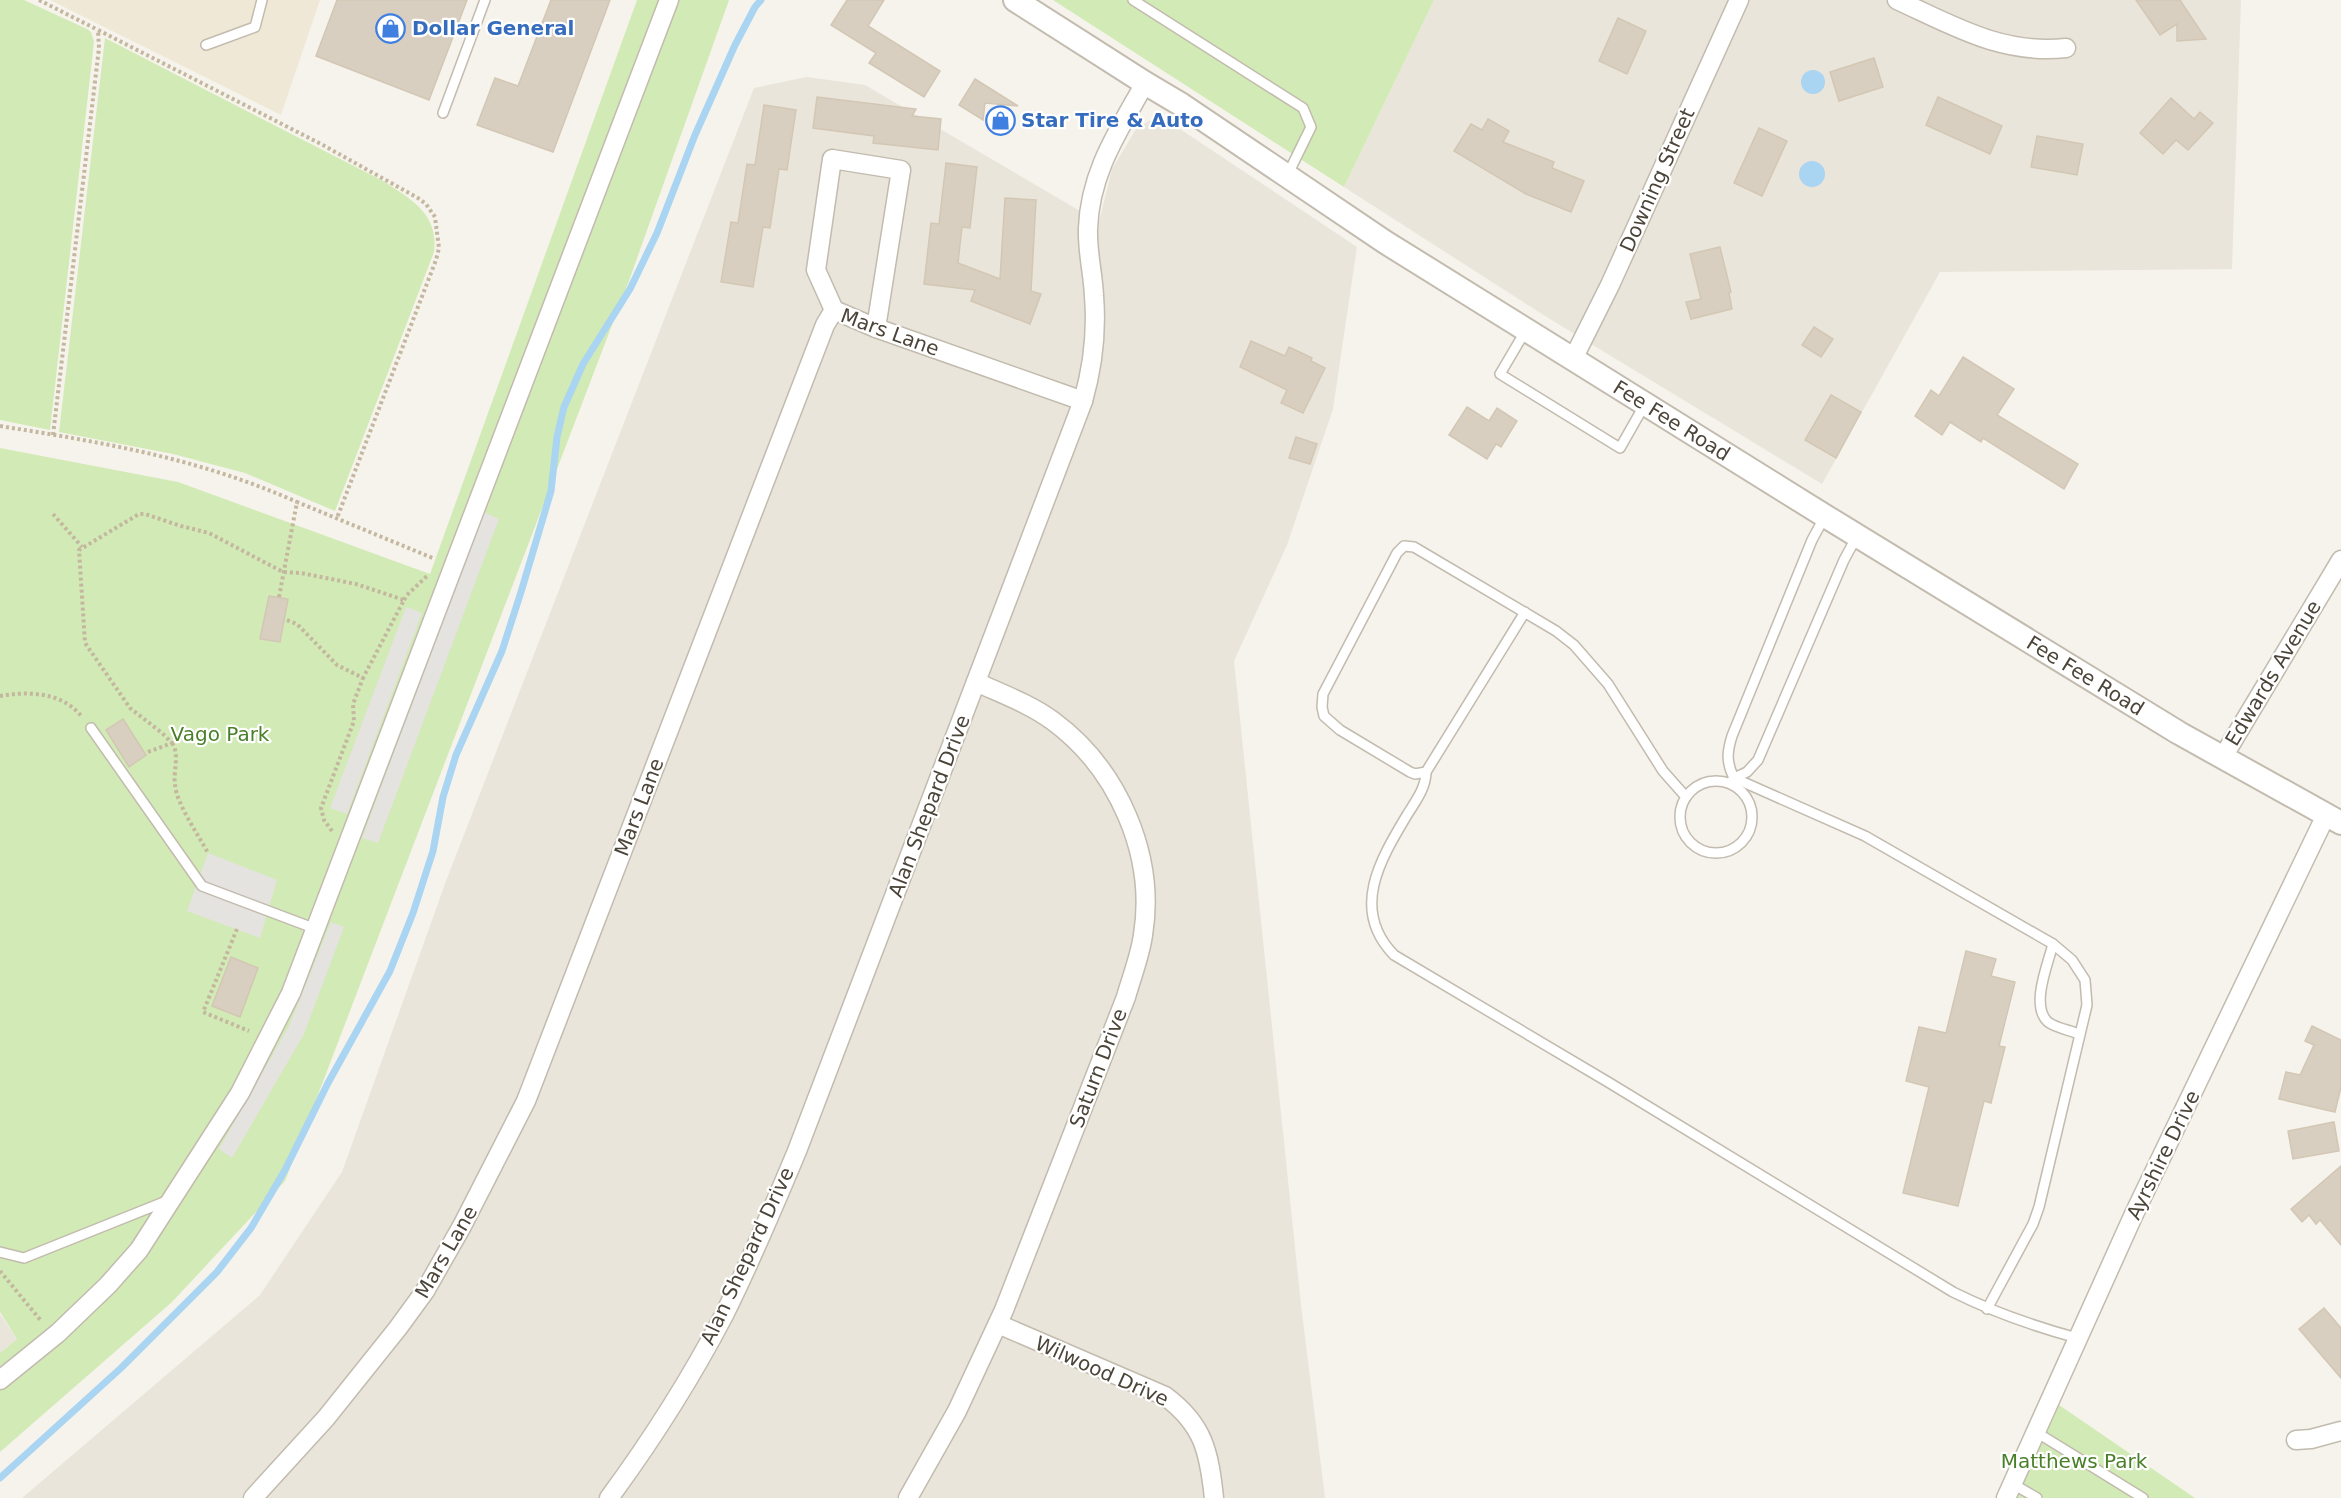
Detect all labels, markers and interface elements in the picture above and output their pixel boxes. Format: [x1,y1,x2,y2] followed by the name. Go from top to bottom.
[375,12,407,44] shop icon: Dollar General
[412,16,574,40] place label: Dollar General
[984,104,1016,136] shop icon: Star Tire & Auto
[1615,104,1699,256] street label: Downing Street
[1021,108,1204,132] place label: Star Tire & Auto
[838,303,942,361] street label: Mars Lane
[1609,375,1735,466] street label: Fee Fee Road
[2220,596,2326,750] street label: Edwards Avenue
[2022,631,2148,721] street label: Fee Fee Road
[883,711,975,901] street label: Alan Shepard Drive
[171,722,270,746] park label: Vago Park
[609,755,669,859] street label: Mars Lane
[1064,1005,1132,1131] street label: Saturn Drive
[2121,1086,2205,1224] street label: Ayrshire Drive
[695,1163,799,1349] street label: Alan Shepard Drive
[410,1201,482,1303] street label: Mars Lane
[1032,1331,1172,1411] street label: Wilwood Drive
[2001,1449,2148,1473] park label: Matthews Park

